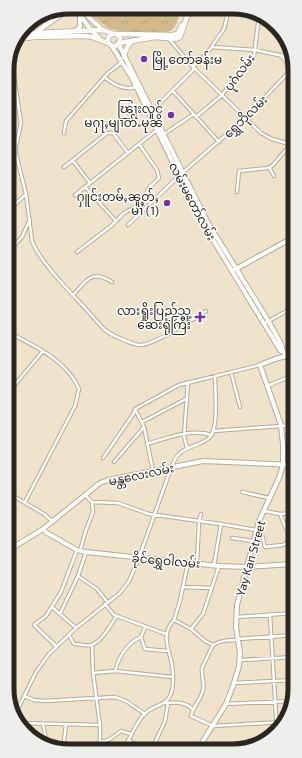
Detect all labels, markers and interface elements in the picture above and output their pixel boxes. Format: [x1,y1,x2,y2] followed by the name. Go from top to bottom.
[220,50,260,95] street label: ပုဂံလမ်း
[152,51,222,70] place label: မြို့တော်ခန်းမ
[139,54,149,64] marker: မြို့တော်ခန်းမ
[220,91,272,143] street label: ရွှေဘိုလမ်း
[84,100,163,133] place label: ၽြႃးလူင် မႁႃႇမျၢတ်ႉမုၼိ
[166,110,176,120] marker: ၽြႃးလူင် မႁႃႇမျၢတ်ႉမုၼိ
[167,159,220,242] street label: လမ်းမတော်လမ်း
[77,188,159,217] place label: ႁူင်းတမ်ႇၼူတ်ႇ မၢႆ (1)
[162,198,172,208] marker: ႁူင်းတမ်ႇၼူတ်ႇ မၢႆ (1)
[117,302,192,335] place label: လားရှိုးပြည်သူ့ ဆေးရုံကြီး
[194,311,206,323] marker: လားရှိုးပြည်သူ့ ဆေးရုံကြီး
[107,459,176,492] street label: မန္တလေးလမ်း
[232,518,268,598] street label: Yay Kan Street
[131,549,201,574] street label: ခိုင်ရွှေဝါလမ်း

